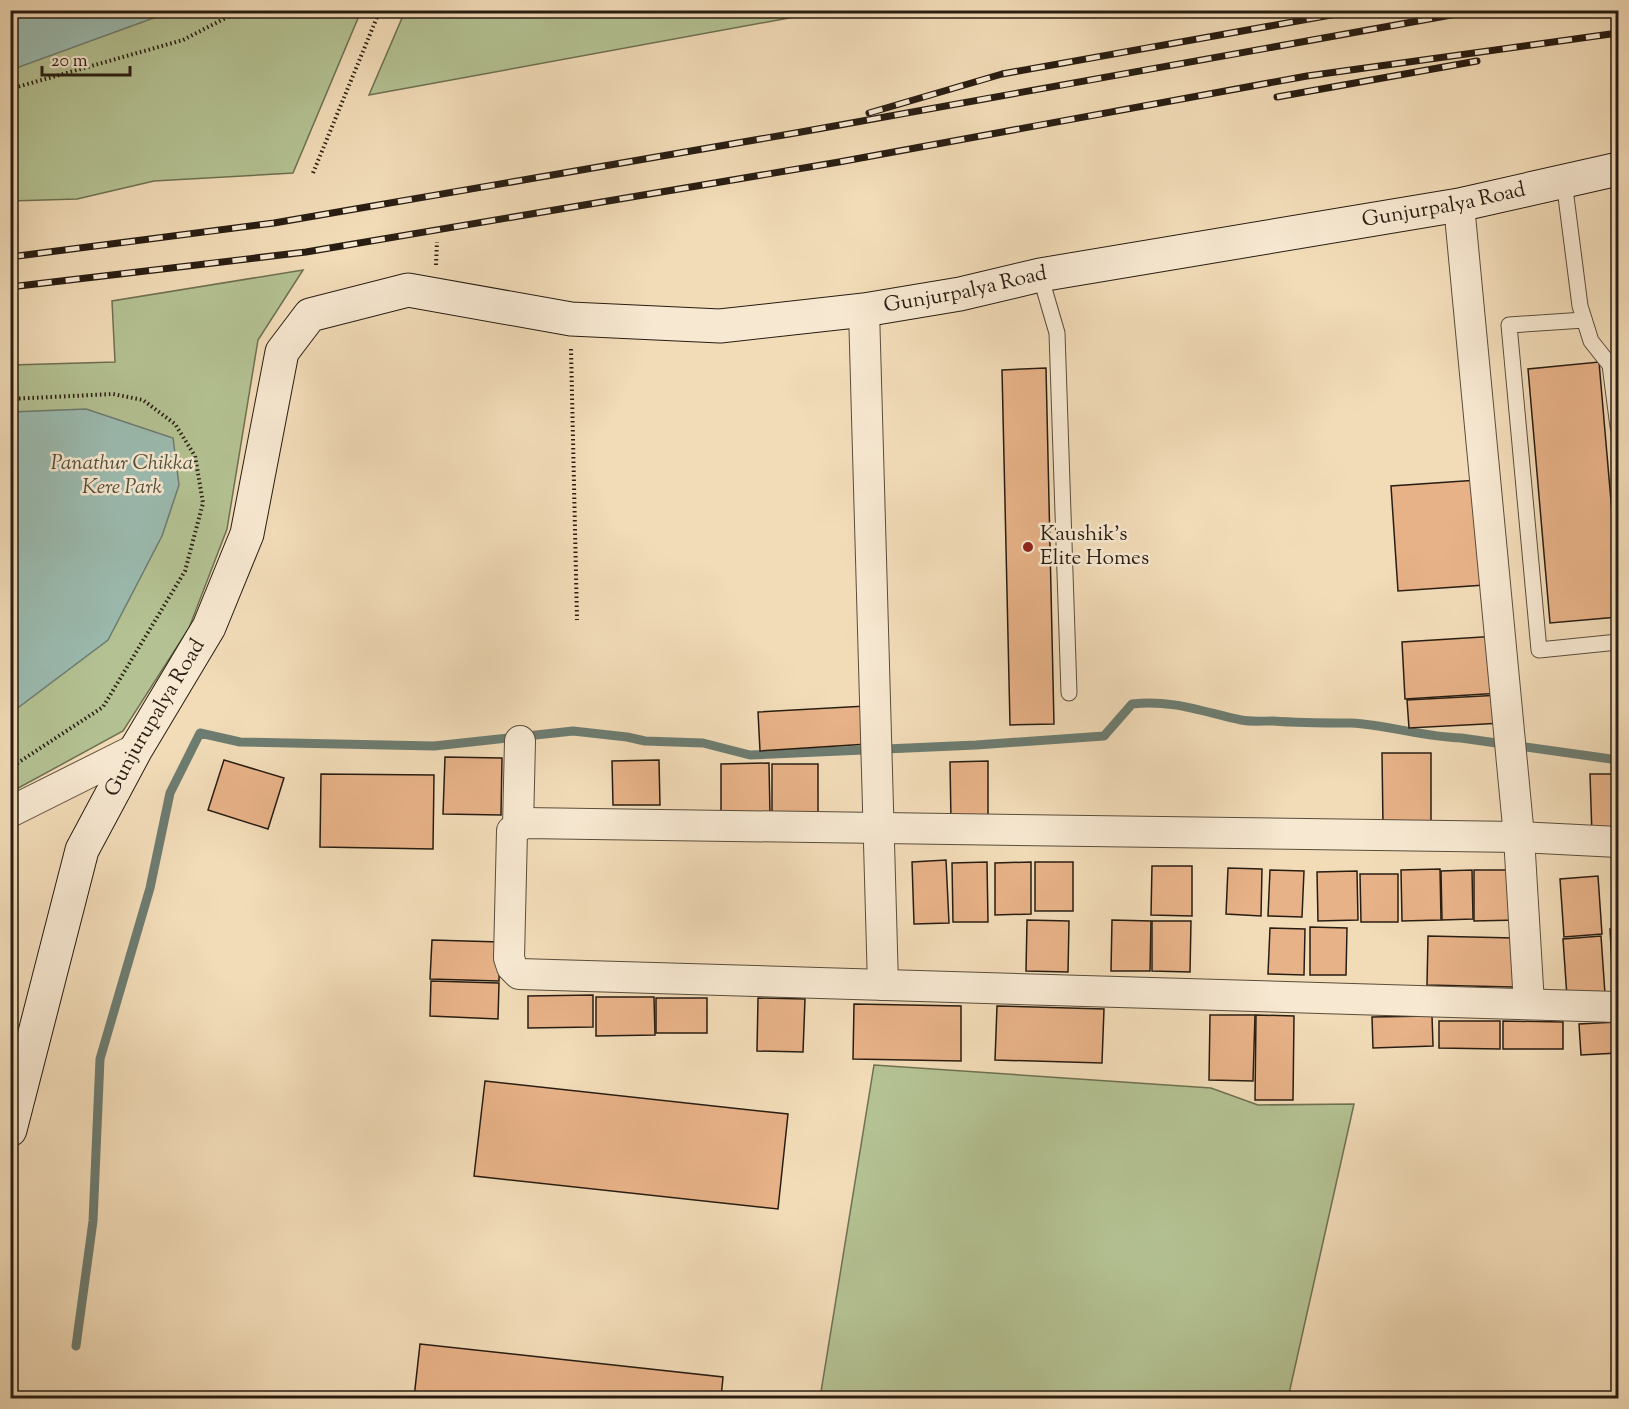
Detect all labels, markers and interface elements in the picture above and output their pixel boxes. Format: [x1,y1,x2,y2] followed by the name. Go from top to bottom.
[42,39,130,77] scale bar
[51,49,88,75] text: 20 m
[1360,175,1529,236] street label: Gunjurpalya Road
[881,259,1049,321] street label: Gunjurpalya Road
[51,449,193,503] park label: Panathur Chikka Kere Park
[1040,520,1149,574] place label: Kaushik's Elite Homes
[1021,540,1035,554] marker: Kaushik's Elite Homes
[98,634,213,803] street label: Gunjurupalya Road

